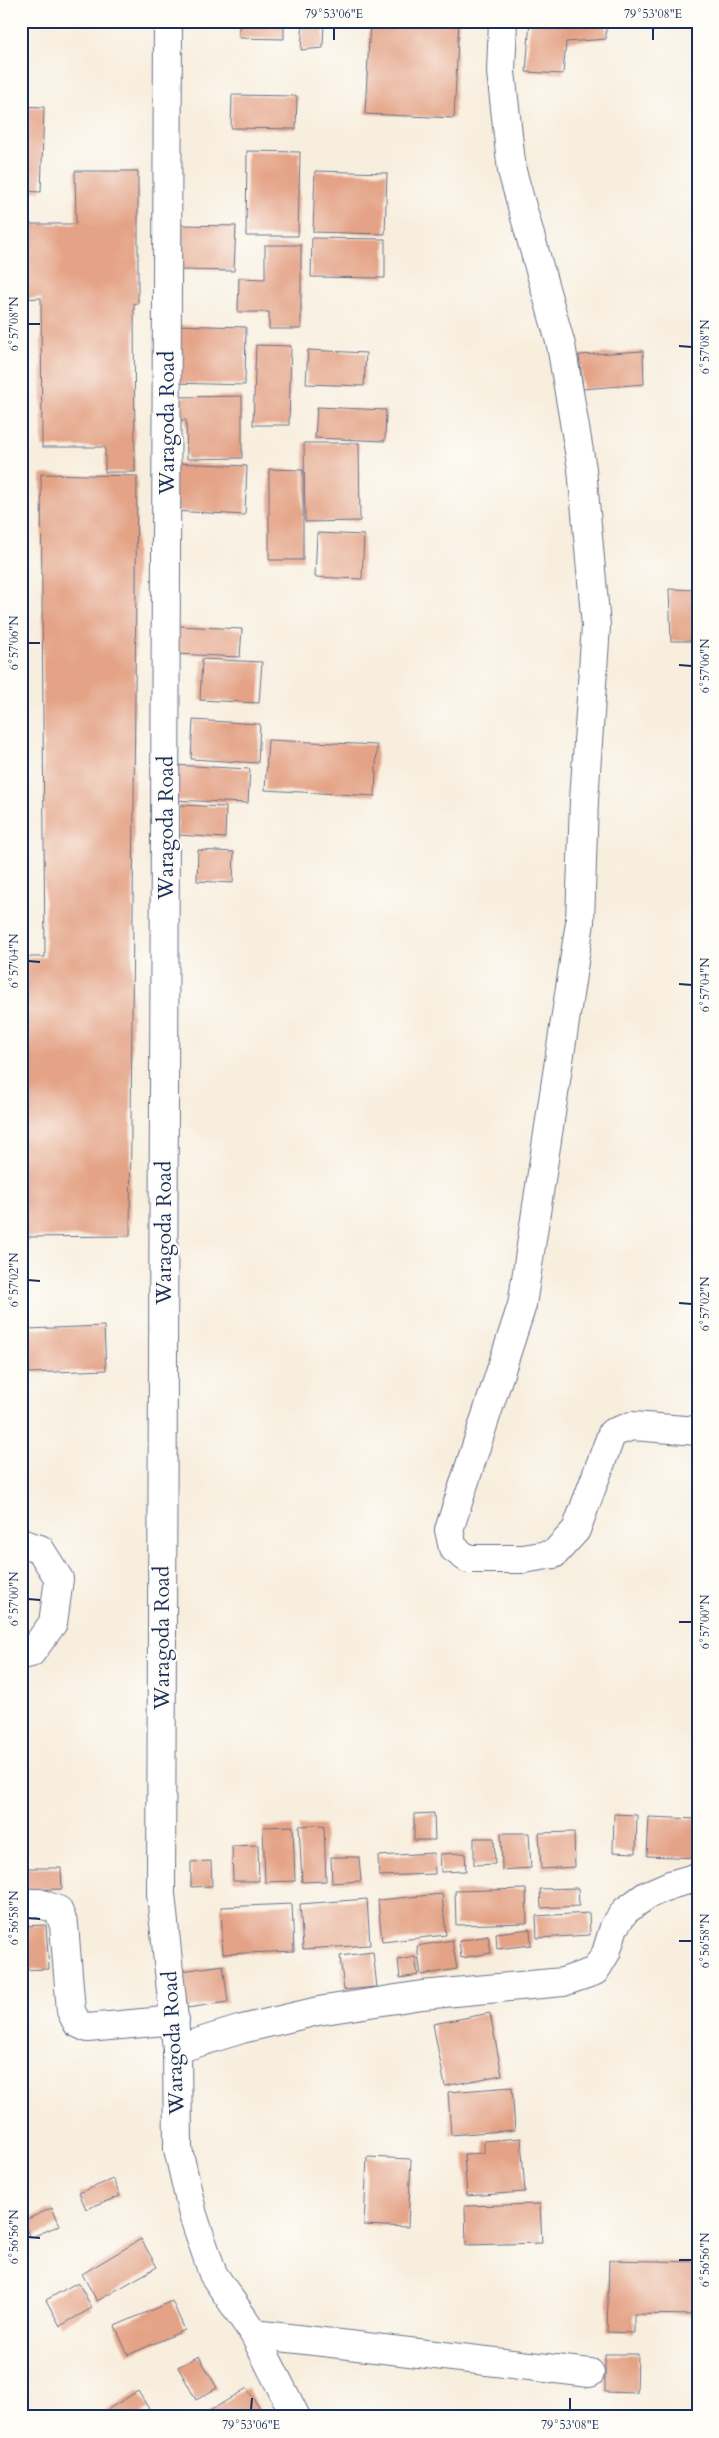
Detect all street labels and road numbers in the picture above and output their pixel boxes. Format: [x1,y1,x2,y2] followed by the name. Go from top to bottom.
[153,351,182,496] street label: Waragoda Road
[152,756,181,901] street label: Waragoda Road
[150,1161,179,1306] street label: Waragoda Road
[148,1566,177,1711] street label: Waragoda Road
[155,1970,192,2117] street label: Waragoda Road

